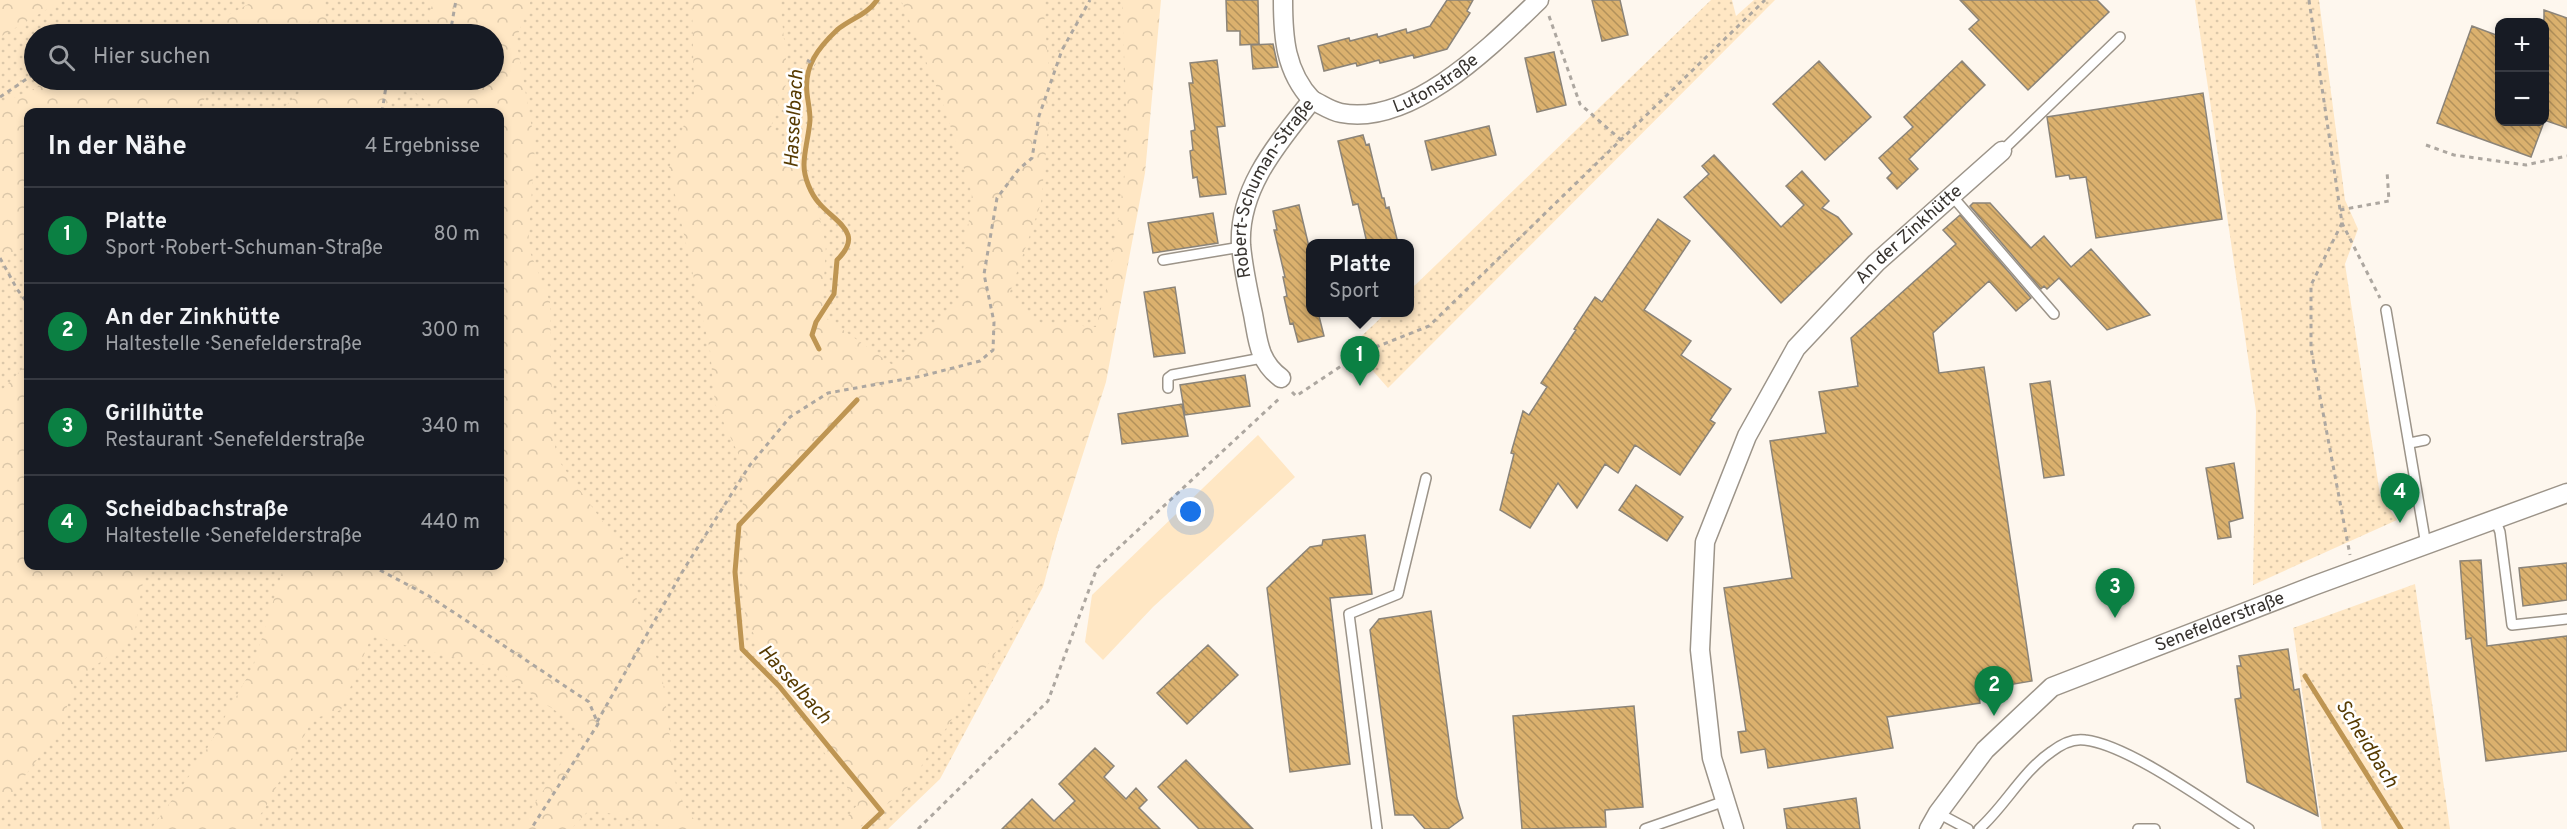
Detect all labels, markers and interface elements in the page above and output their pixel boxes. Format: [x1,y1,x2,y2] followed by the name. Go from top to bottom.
[2495,18,2549,126] map controls
[2495,18,2549,72] button: +
[24,24,504,90] search box
[45,41,78,74] icon: search
[93,44,210,71] text: Hier suchen
[1390,49,1483,119] street label: Lutonstraße
[779,69,811,169] water label: Hasselbach
[2495,72,2549,126] button: −
[1229,94,1320,280] street label: Robert-Schuman-Straße
[48,131,187,164] text: In der Nähe
[365,134,480,160] text: 4 Ergebnisse
[1850,180,1967,289] street label: An der Zinkhütte
[105,209,167,236] text: Platte
[64,222,72,248] text: 1
[434,222,480,248] text: 80 m
[105,236,383,262] text: Sport · Robert-Schuman-Straße
[1306,239,1414,317] popup
[1329,252,1391,279] text: Platte
[1329,279,1379,305] text: Sport
[105,305,280,332] text: An der Zinkhütte
[61,318,74,344] text: 2
[421,318,480,344] text: 300 m
[105,332,362,358] text: Haltestelle · Senefelderstraße
[1340,336,1380,386] pin: 1
[105,401,204,428] text: Grillhütte
[62,414,74,440] text: 3
[421,414,480,440] text: 340 m
[105,428,365,454] text: Restaurant · Senefelderstraße
[2380,474,2420,523] pin: 4
[105,497,289,524] text: Scheidbachstraße
[1176,497,1205,526] your location
[61,510,74,536] text: 4
[421,510,480,536] text: 440 m
[105,524,362,550] text: Haltestelle · Senefelderstraße
[2096,568,2134,618] pin: 3
[2152,587,2288,657] street label: Senefelderstraße
[751,640,837,730] water label: Hasselbach
[1974,666,2014,716] pin: 2
[2329,695,2403,793] water label: Scheidbach

